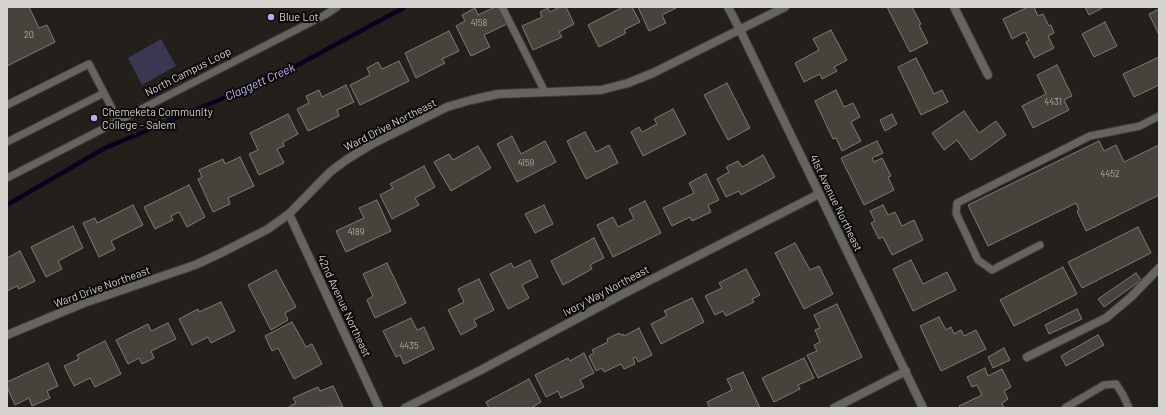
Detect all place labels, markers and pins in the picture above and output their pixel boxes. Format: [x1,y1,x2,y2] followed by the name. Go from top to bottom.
[279,10,319,24] place label: Blue Lot
[266,12,276,22] marker: Blue Lot
[102,105,213,131] place label: Chemeketa Community College - Salem
[89,113,99,123] marker: Chemeketa Community College - Salem

